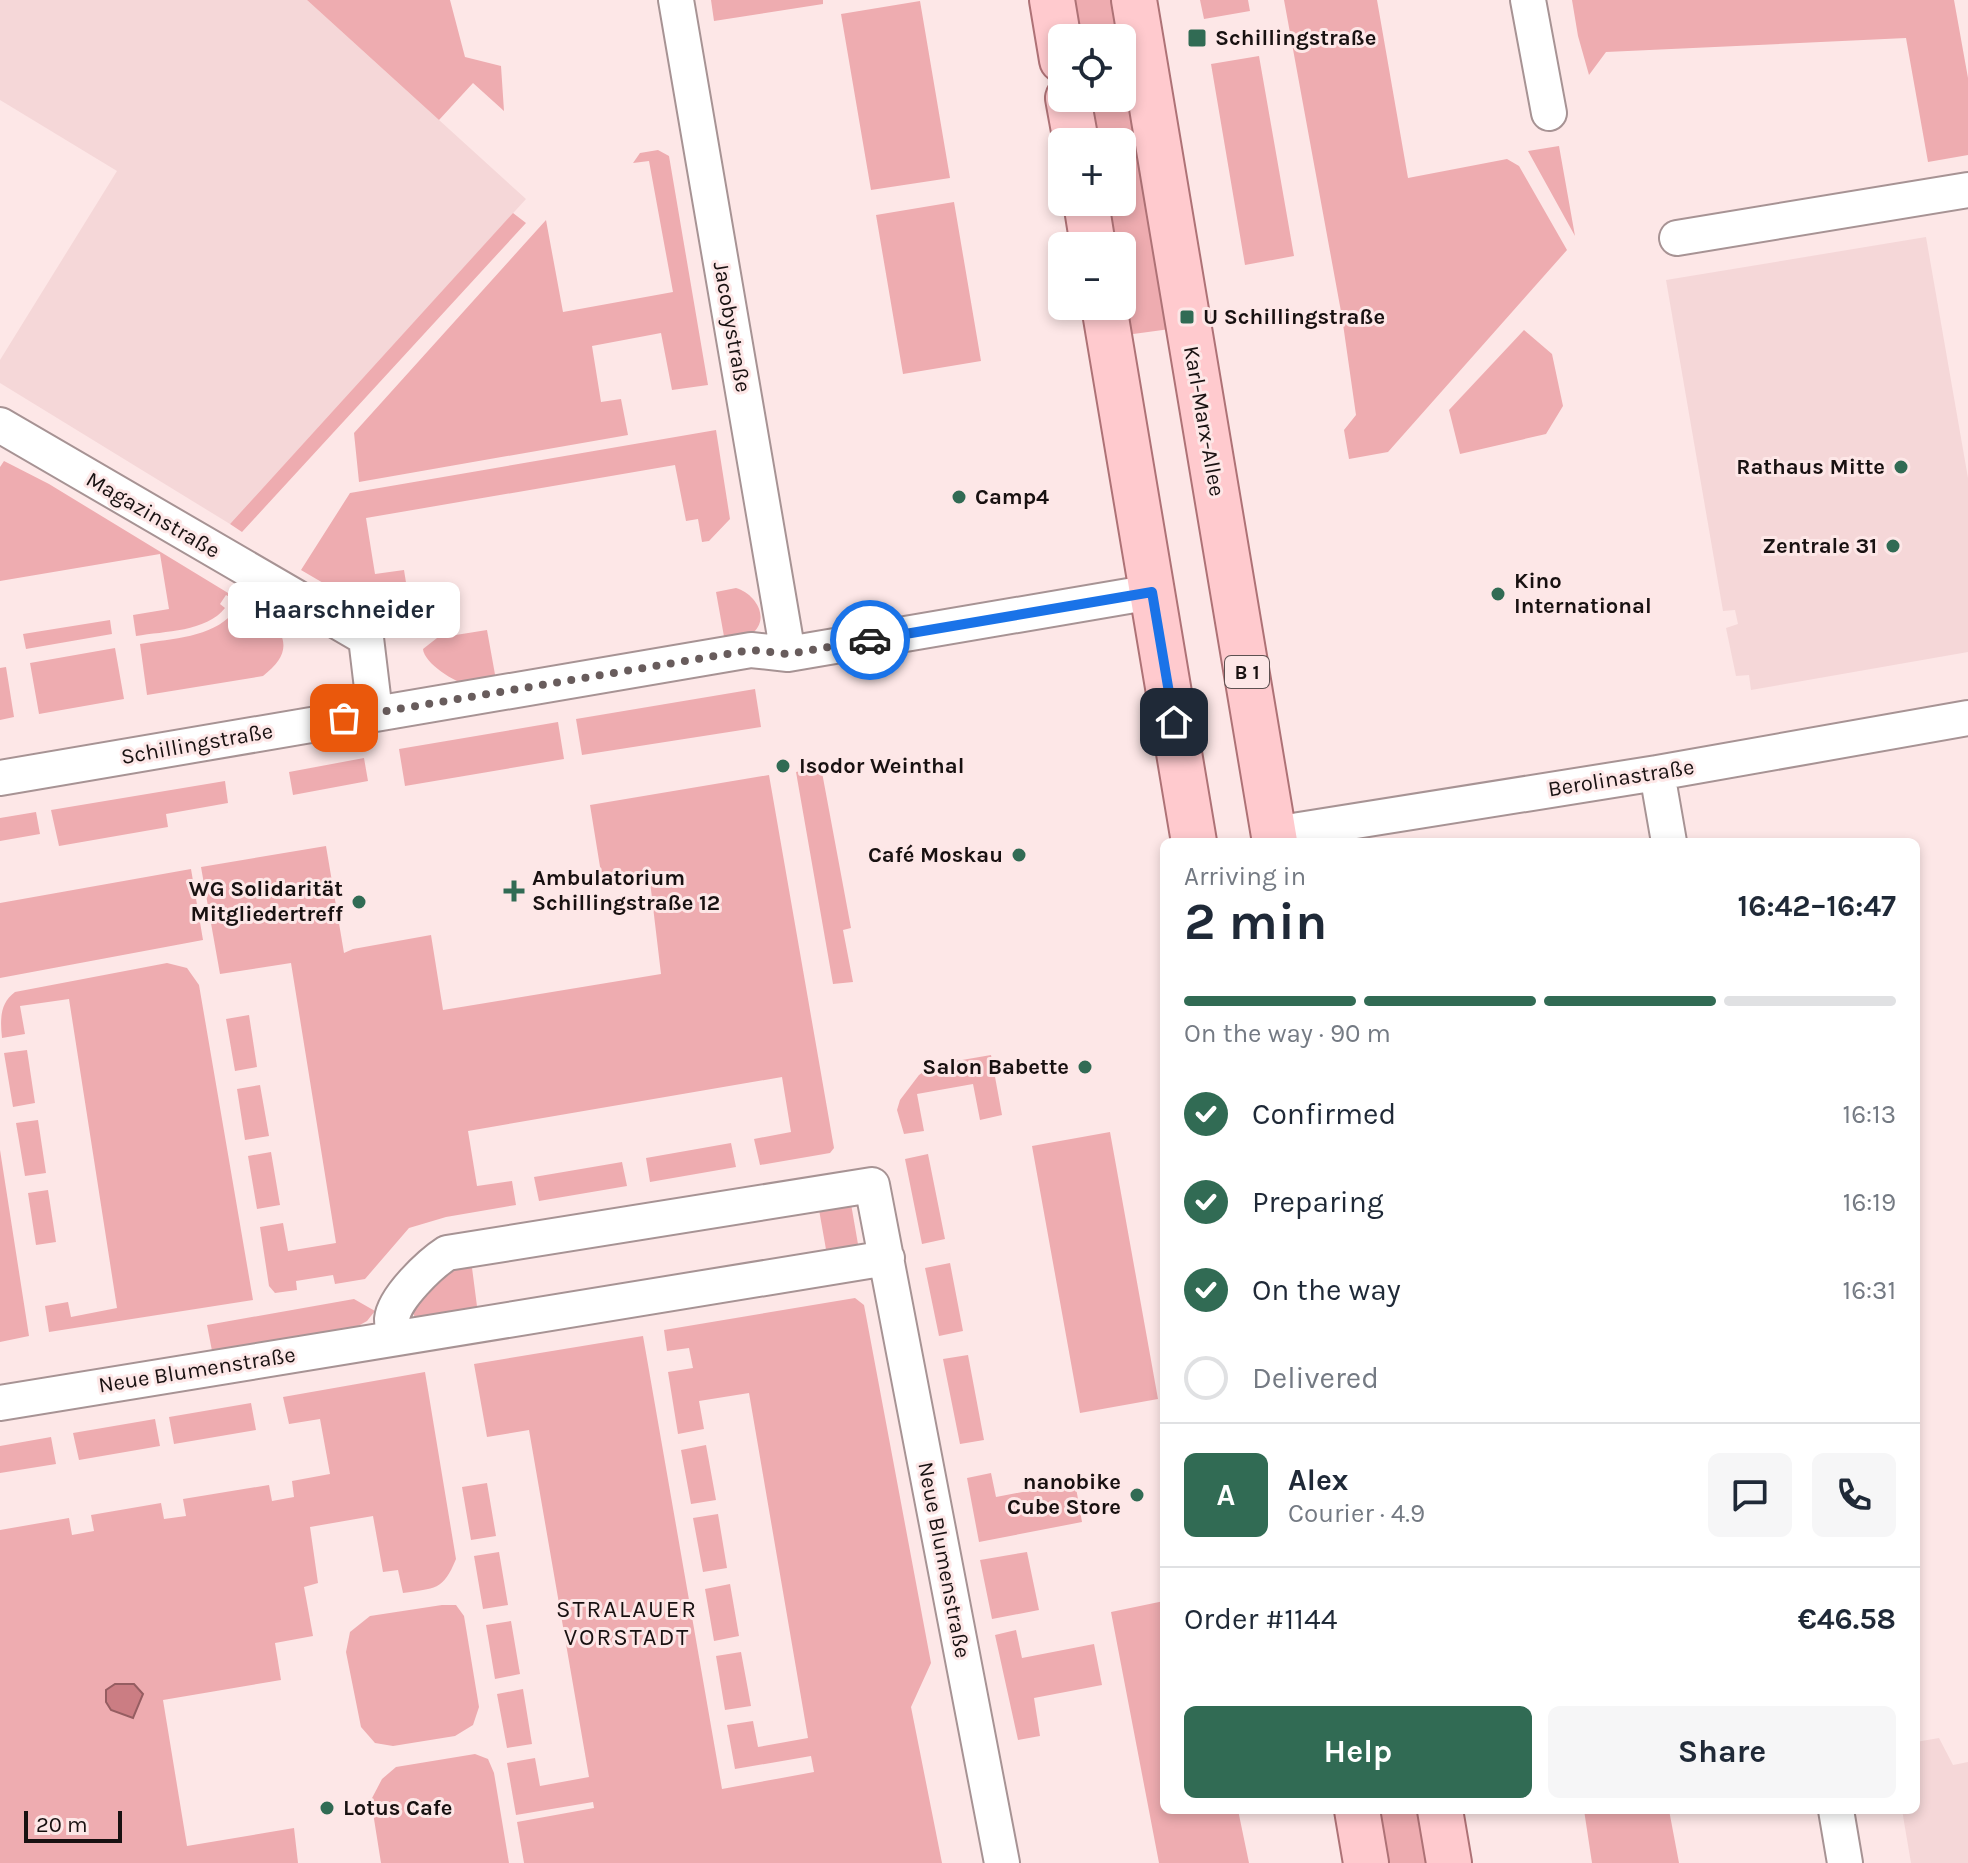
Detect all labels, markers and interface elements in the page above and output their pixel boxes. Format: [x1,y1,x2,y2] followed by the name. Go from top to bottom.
[1048,24,1136,320] map controls
[1048,24,1136,112] button: locate
[1215,25,1376,51] place label: Schillingstraße
[1186,27,1208,49] marker: Schillingstraße
[1048,128,1136,216] button: +
[1048,232,1136,320] button: −
[708,260,756,394] street label: Jacobystraße
[1203,304,1385,330] place label: U Schillingstraße
[1178,308,1196,326] marker: U Schillingstraße
[1178,344,1230,498] street label: Karl-Marx-Allee
[1736,454,1885,480] place label: Rathaus Mitte
[1892,458,1910,476] marker: Rathaus Mitte
[81,466,225,564] street label: Magazinstraße
[975,484,1049,510] place label: Camp4
[950,488,968,506] marker: Camp4
[1762,533,1877,559] place label: Zentrale 31
[1884,537,1902,555] marker: Zentrale 31
[1514,568,1652,619] place label: Kino International
[228,582,460,638] callout: Haarschneider
[1489,585,1507,603] marker: Kino International
[253,594,435,625] text: Haarschneider
[830,600,910,680] courier
[848,618,892,662] icon: car
[1225,656,1269,688] road number: B 1
[310,684,378,752] pin
[1140,688,1208,756] pin
[322,696,366,740] icon: bag
[1152,700,1196,744] icon: home
[119,718,275,770] street label: Schillingstraße
[799,753,964,779] place label: Isodor Weinthal
[1546,754,1696,802] street label: Berolinastraße
[774,757,792,775] marker: Isodor Weinthal
[868,842,1003,868] place label: Café Moskau
[1010,846,1028,864] marker: Café Moskau
[1184,861,1306,892] text: Arriving in
[532,865,720,916] place label: Ambulatorium Schillingstraße 12
[189,876,344,927] place label: WG Solidarität Mitgliedertreff
[503,880,525,902] marker: Ambulatorium Schillingstraße 12
[1737,888,1896,924] text: 16:42–16:47
[1184,891,1327,952] text: 2 min
[350,893,368,911] marker: WG Solidarität Mitgliedertreff
[1184,1018,1391,1049] text: On the way · 90 m
[922,1054,1069,1080] place label: Salon Babette
[1076,1058,1094,1076] marker: Salon Babette
[1184,1092,1228,1136] icon: check
[1252,1096,1396,1132] text: Confirmed
[1843,1099,1896,1130] text: 16:13
[1184,1180,1228,1224] icon: check
[1252,1184,1384,1220] text: Preparing
[1843,1187,1896,1218] text: 16:19
[1184,1268,1228,1312] icon: check
[1252,1272,1401,1308] text: On the way
[1843,1275,1896,1306] text: 16:31
[97,1342,297,1398] street label: Neue Blumenstraße
[1252,1360,1379,1396] text: Delivered
[1708,1453,1792,1537] button: chat
[1812,1453,1896,1537] button: phone
[912,1460,976,1660] street label: Neue Blumenstraße
[1288,1462,1348,1498] text: Alex
[1007,1469,1121,1520] place label: nanobike Cube Store
[1217,1477,1235,1513] text: A
[1128,1486,1146,1504] marker: nanobike Cube Store
[1288,1498,1425,1529] text: Courier · 4.9
[556,1595,698,1651] district label: STRALAUER VORSTADT
[1184,1601,1337,1637] text: Order #1144
[1798,1601,1896,1637] text: €46.58
[1184,1706,1532,1798] button: Help
[1548,1706,1896,1798] button: Share
[343,1795,453,1821] place label: Lotus Cafe
[318,1799,336,1817] marker: Lotus Cafe
[24,1807,122,1843] scale bar
[36,1812,88,1838] text: 20 m

